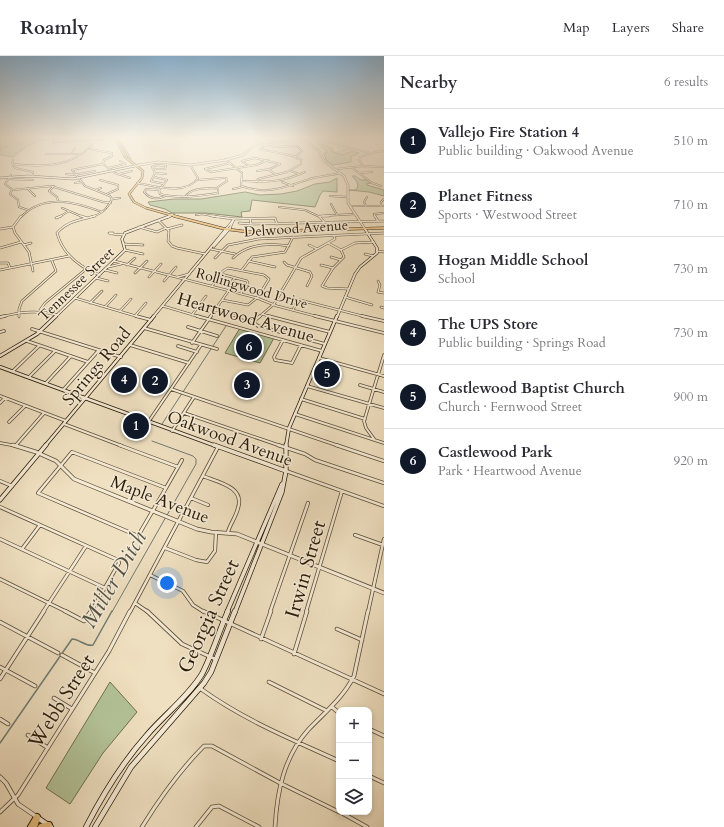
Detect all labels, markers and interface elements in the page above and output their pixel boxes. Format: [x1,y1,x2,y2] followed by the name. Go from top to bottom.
[20,15,88,41] text: Roamly
[563,18,590,37] text: Map
[612,18,650,37] text: Layers
[672,18,704,37] text: Share
[400,71,457,94] text: Nearby
[664,73,708,91] text: 6 results
[438,122,579,142] text: Vallejo Fire Station 4
[410,132,416,150] text: 1
[674,132,708,150] text: 510 m
[438,142,634,160] text: Public building · Oakwood Avenue
[438,186,533,206] text: Planet Fitness
[410,196,416,214] text: 2
[674,196,708,214] text: 710 m
[438,206,577,224] text: Sports · Westwood Street
[243,215,349,242] street label: Delwood Avenue
[34,243,119,325] street label: Tennessee Street
[438,250,588,270] text: Hogan Middle School
[410,260,416,278] text: 3
[674,260,708,278] text: 730 m
[194,263,310,314] street label: Rollingwood Drive
[438,270,475,288] text: School
[175,287,317,348] street label: Heartwood Avenue
[438,314,538,334] text: The UPS Store
[57,322,136,410] street label: Springs Road
[410,324,416,342] text: 4
[674,324,708,342] text: 730 m
[236,332,262,362] pin: 6
[438,334,606,352] text: Public building · Springs Road
[314,359,340,389] pin: 5
[111,365,137,395] pin: 4
[142,366,168,396] pin: 2
[234,370,260,400] pin: 3
[438,378,625,398] text: Castlewood Baptist Church
[410,388,416,406] text: 5
[674,388,708,406] text: 900 m
[438,398,582,416] text: Church · Fernwood Street
[164,405,296,472] street label: Oakwood Avenue
[123,411,149,441] pin: 1
[438,442,553,462] text: Castlewood Park
[410,452,416,470] text: 6
[674,452,708,470] text: 920 m
[438,462,582,480] text: Park · Heartwood Avenue
[107,470,213,529] street label: Maple Avenue
[279,516,333,621] street label: Irwin Street
[74,525,154,634] water label: Miller Ditch
[171,554,246,677] street label: Georgia Street
[157,573,177,593] your location
[21,649,101,754] street label: Webb Street
[336,707,372,815] map controls
[336,707,372,743] button: +
[336,743,372,779] button: −
[336,779,372,815] button: layers

